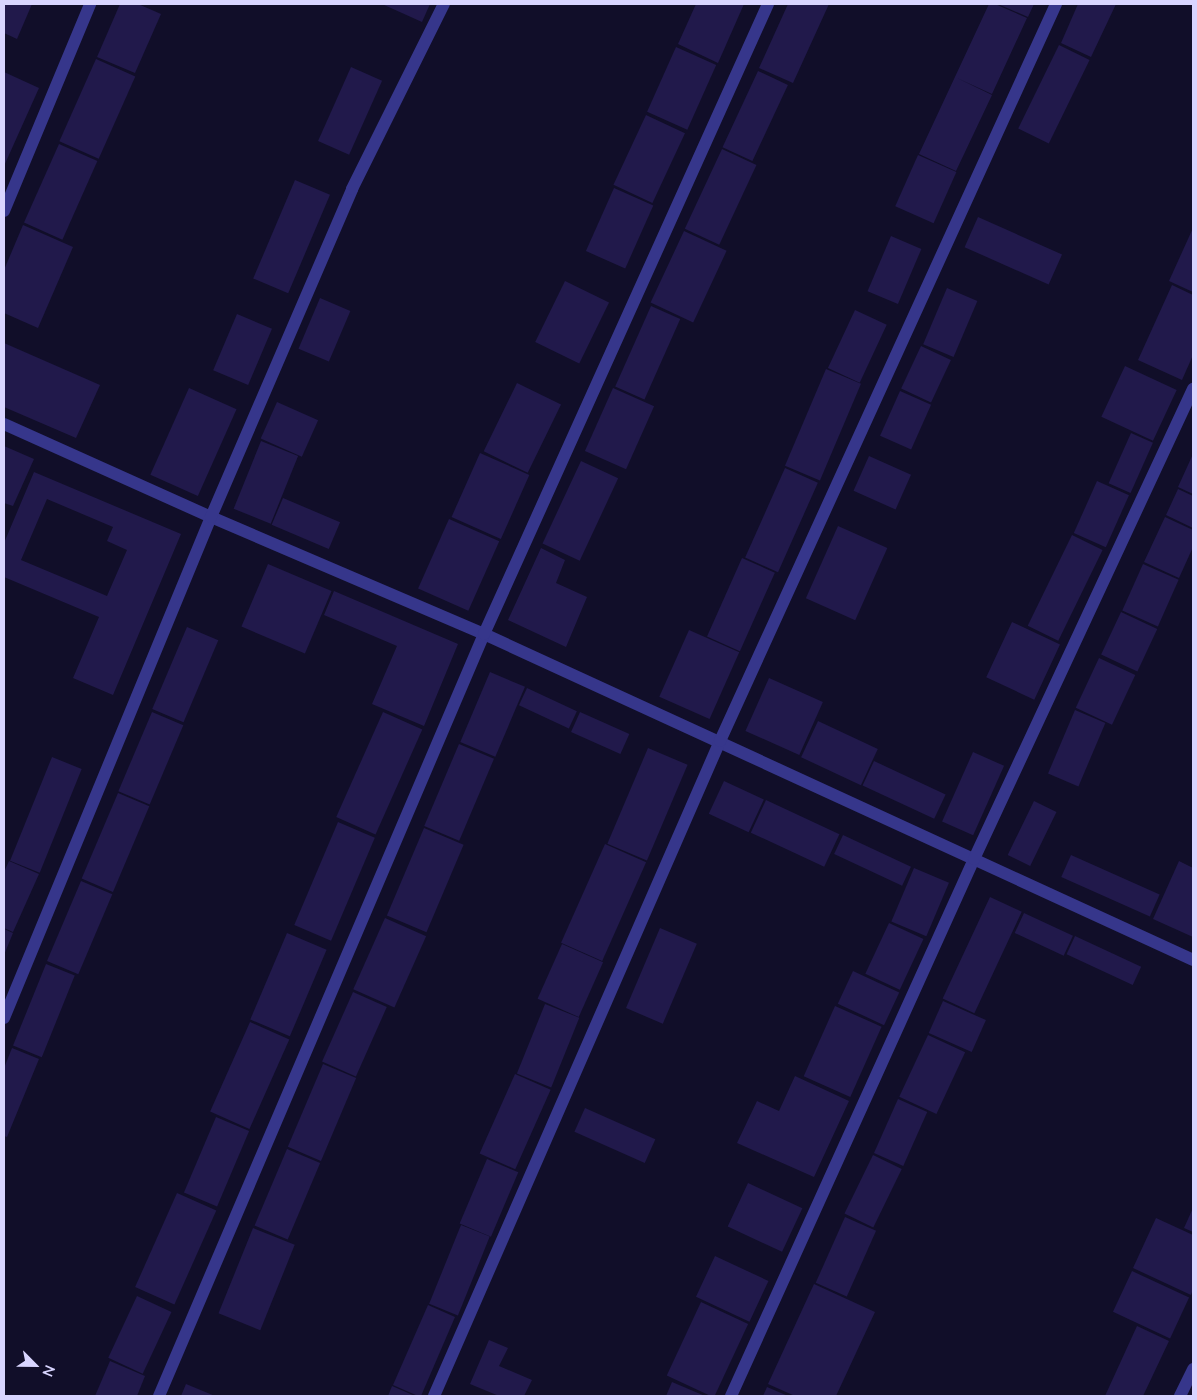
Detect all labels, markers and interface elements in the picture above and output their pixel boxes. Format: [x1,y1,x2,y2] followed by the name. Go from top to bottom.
[10,1340,60,1390] north arrow
[39,1363,59,1379] text: N

